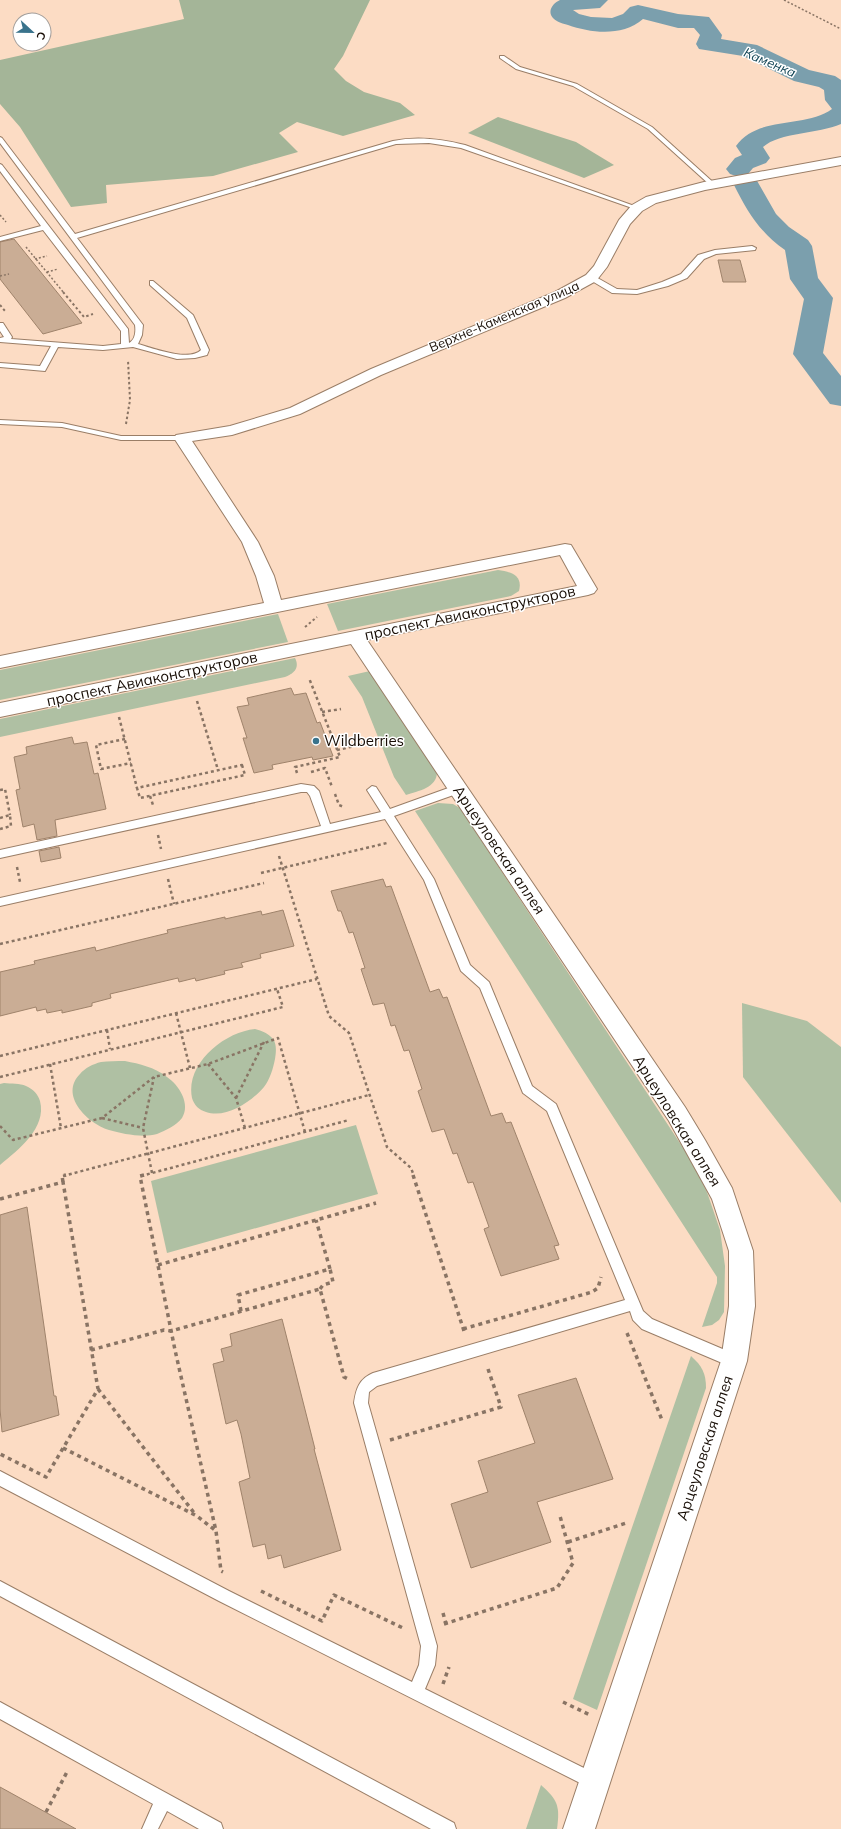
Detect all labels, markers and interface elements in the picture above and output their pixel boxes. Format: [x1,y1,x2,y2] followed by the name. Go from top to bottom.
[12,12,52,52] north arrow
[33,30,49,42] text: С
[742,44,799,80] water label: Каменка
[426,277,582,355] street label: Верхне-Каменская улица
[363,581,577,644] street label: проспект Авиаконструкторов
[45,647,259,710] street label: проспект Авиаконструкторов
[324,731,404,750] place label: Wildberries
[311,736,321,746] marker: Wildberries
[449,782,550,918] street label: Арцеуловская аллея
[629,1052,726,1190] street label: Арцеуловская аллея
[672,1373,737,1523] street label: Арцеуловская аллея

